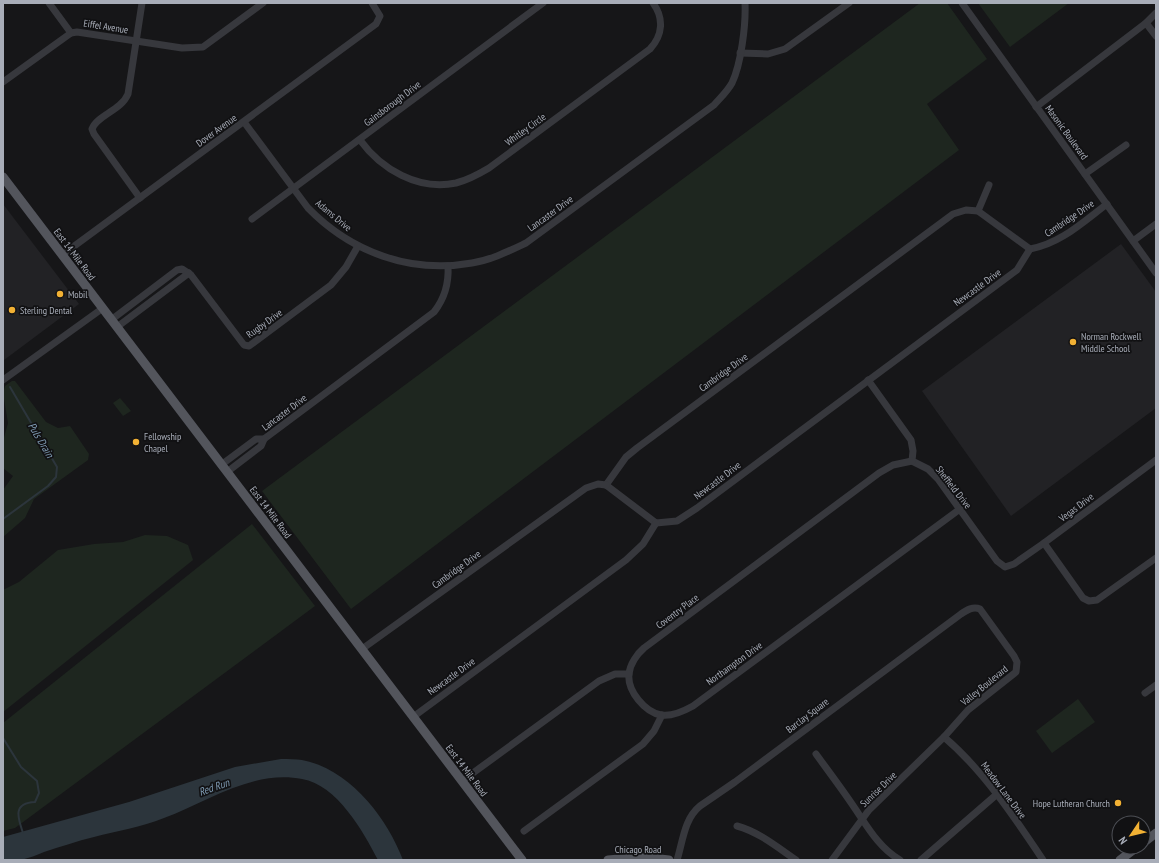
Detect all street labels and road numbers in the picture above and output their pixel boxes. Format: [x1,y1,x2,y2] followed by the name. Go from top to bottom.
[83,17,129,36] street label: Eiffel Avenue
[361,78,423,129] street label: Gainsborough Drive
[1042,102,1091,162] street label: Masonic Boulevard
[502,110,548,149] street label: Whitley Circle
[193,111,239,150] street label: Dover Avenue
[525,193,576,234] street label: Lancaster Drive
[313,197,354,234] street label: Adams Drive
[1042,197,1097,240] street label: Cambridge Drive
[51,226,98,283] street label: East 14 Mile Road
[951,266,1004,309] street label: Newcastle Drive
[244,306,285,341] street label: Rugby Drive
[696,350,750,394] street label: Cambridge Drive
[259,391,309,434] street label: Lancaster Drive
[691,458,743,502] street label: Newcastle Drive
[933,463,974,511] street label: Sheffield Drive
[247,484,294,541] street label: East 14 Mile Road
[1056,490,1096,525] street label: Vegas Drive
[429,547,483,591] street label: Cambridge Drive
[653,591,701,632] street label: Coventry Place
[704,639,765,688] street label: Northampton Drive
[425,655,478,698] street label: Newcastle Drive
[957,662,1011,709] street label: Valley Boulevard
[783,695,831,736] street label: Barclay Square
[443,742,490,799] street label: East 14 Mile Road
[978,759,1029,821] street label: Meadow Lane Drive
[857,769,899,810] street label: Sunrise Drive
[615,843,661,856] street label: Chicago Road

